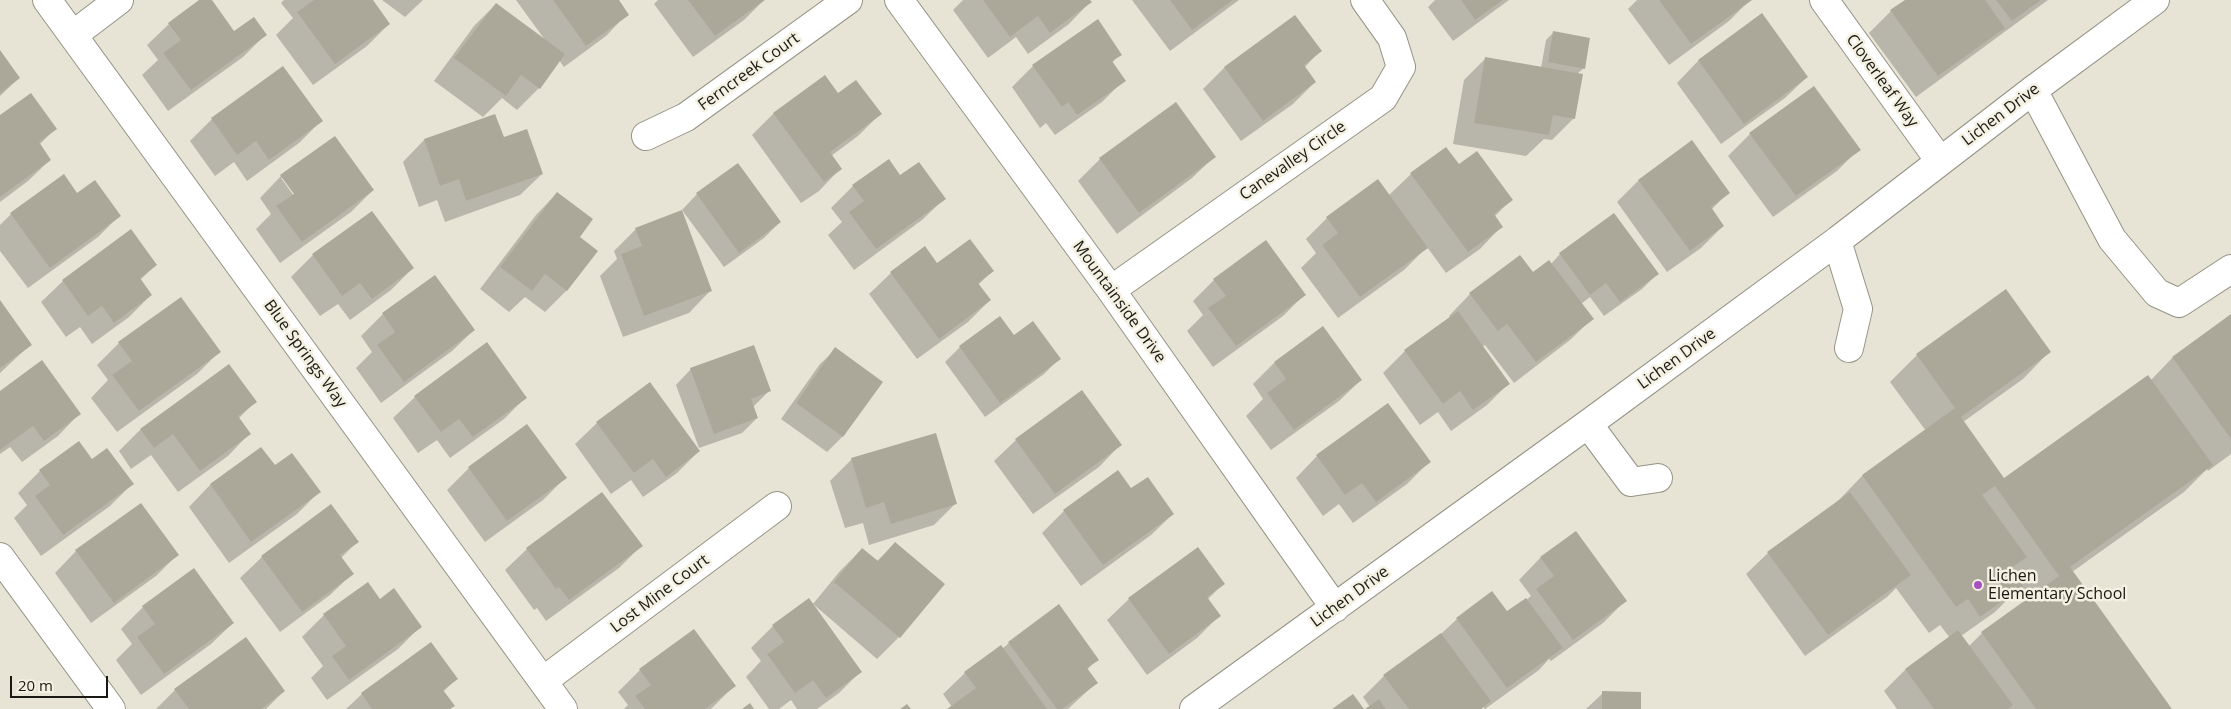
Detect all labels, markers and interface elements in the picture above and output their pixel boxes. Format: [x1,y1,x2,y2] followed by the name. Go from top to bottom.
[695,29,803,115] street label: Ferncreek Court
[1842,31,1922,131] street label: Cloverleaf Way
[1958,80,2044,150] street label: Lichen Drive
[1236,117,1350,205] street label: Canevalley Circle
[1068,237,1170,367] street label: Mountainside Drive
[259,296,351,412] street label: Blue Springs Way
[1634,324,1720,394] street label: Lichen Drive
[607,551,713,637] street label: Lost Mine Court
[1307,562,1393,632] street label: Lichen Drive
[1988,566,2126,604] place label: Lichen Elementary School
[1972,579,1984,591] marker: Lichen Elementary School
[12,666,110,698] scale bar
[18,675,53,695] text: 20 m

